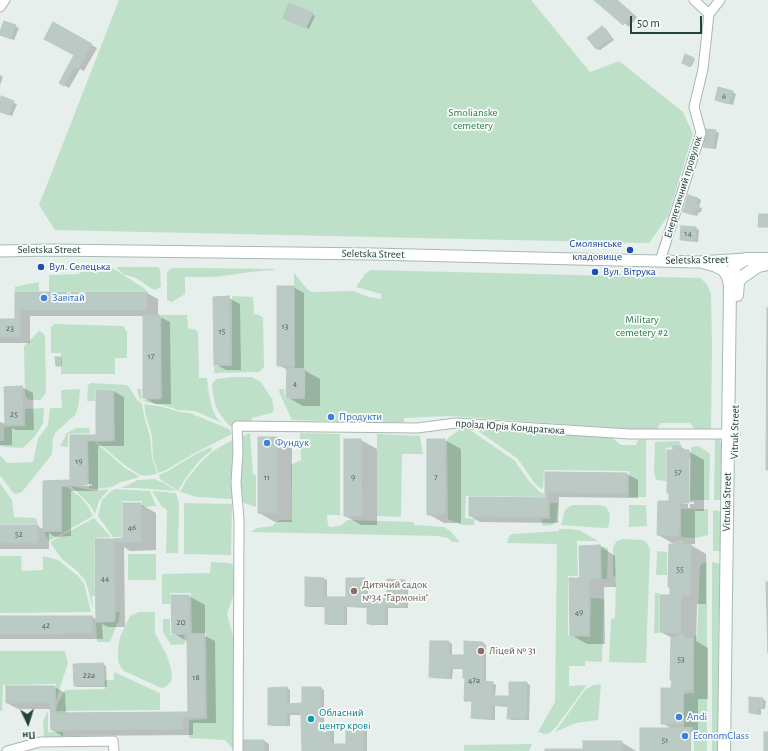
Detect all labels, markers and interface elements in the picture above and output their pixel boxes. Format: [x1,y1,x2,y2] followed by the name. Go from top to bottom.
[632,8,704,34] scale bar
[637,17,660,29] text: 50 m
[722,91,726,101] house number: 6
[448,106,498,132] park label: Smolianske cemetery
[661,134,705,240] street label: Енергетичний провулок
[684,228,692,238] house number: 14
[569,237,622,263] place label: Смолянське кладовище
[18,243,80,257] street label: Seletska Street
[625,245,635,255] marker: Смолянське кладовище
[341,247,405,261] street label: Seletska Street
[665,253,729,267] street label: Seletska Street
[49,260,111,274] place label: Вул. Селецька
[36,262,46,272] marker: Вул. Селецька
[603,265,656,279] place label: Вул. Вітрука
[590,267,600,277] marker: Вул. Вітрука
[52,291,85,305] place label: Завітай
[39,293,49,303] marker: Завітай
[616,313,668,339] park label: Military cemetery #2
[282,321,288,331] house number: 13
[6,323,14,333] house number: 23
[219,326,225,336] house number: 15
[148,351,154,361] house number: 17
[293,378,297,388] house number: 4
[728,405,742,459] street label: Vitruk Street
[10,409,18,419] house number: 25
[339,410,382,424] place label: Продукти
[326,412,336,422] marker: Продукти
[455,417,565,437] street label: проїзд Юрія Кондратюка
[275,436,309,450] place label: Фундук
[262,438,272,448] marker: Фундук
[75,456,83,466] house number: 19
[674,467,682,477] house number: 57
[264,472,270,482] house number: 11
[351,472,355,482] house number: 9
[434,472,438,482] house number: 7
[720,472,734,532] street label: Vitruka Street
[128,522,136,532] house number: 46
[15,529,23,539] house number: 52
[676,564,684,574] house number: 55
[101,573,109,583] house number: 44
[362,578,429,604] place label: Дитячий садок №34 "Гармонія"
[349,586,359,596] marker: Дитячий садок №34 "Гармонія"
[575,607,583,617] house number: 49
[177,617,185,627] house number: 20
[42,620,50,630] house number: 42
[489,644,536,658] place label: Ліцей № 31
[476,646,486,656] marker: Ліцей № 31
[677,654,685,664] house number: 53
[83,670,95,680] house number: 22а
[192,672,200,682] house number: 18
[468,675,480,685] house number: 47а
[8,703,48,743] north arrow
[319,706,371,732] place label: Обласний центр крові
[687,710,707,724] place label: Andi
[674,712,684,722] marker: Andi
[306,714,316,724] marker: Обласний центр крові
[693,729,749,743] place label: EconomClass
[22,730,36,741] text: Пн
[680,731,690,741] marker: EconomClass
[662,735,668,745] house number: 51

